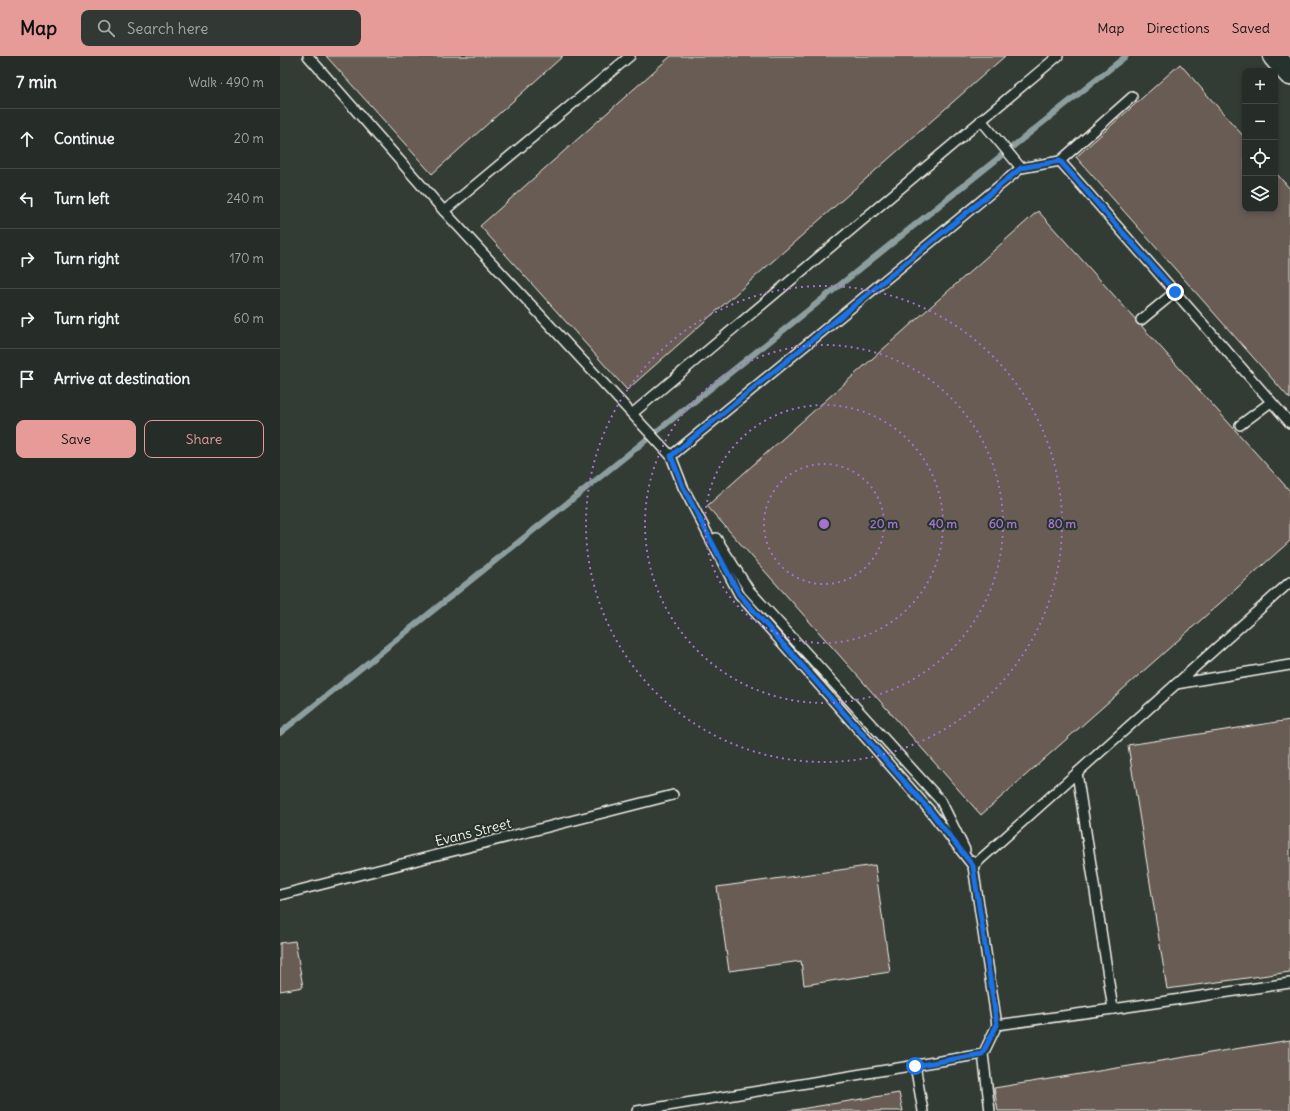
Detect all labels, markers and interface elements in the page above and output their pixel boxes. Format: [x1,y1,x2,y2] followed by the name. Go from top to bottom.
[81,10,361,46] search box
[20,16,57,40] text: Map
[95,17,117,39] icon: search
[127,19,208,38] text: Search here
[1097,19,1124,37] text: Map
[1146,19,1210,37] text: Directions
[1232,19,1270,37] text: Saved
[1242,68,1278,212] map controls
[1242,68,1278,104] button: +
[16,71,57,93] text: 7 min
[189,74,264,91] text: Walk · 490 m
[1242,104,1278,140] button: −
[16,128,38,150] icon: ahead
[54,129,115,148] text: Continue
[234,130,264,147] text: 20 m
[1242,140,1278,176] button: locate
[1242,176,1278,212] button: layers
[16,188,38,210] icon: left
[54,189,109,208] text: Turn left
[227,190,264,207] text: 240 m
[16,248,38,270] icon: right
[54,249,119,268] text: Turn right
[229,250,264,267] text: 170 m
[1166,283,1184,301] route end
[16,308,38,330] icon: right
[54,309,119,328] text: Turn right
[233,310,264,327] text: 60 m
[16,368,38,390] icon: arrive
[54,369,190,388] text: Arrive at destination
[16,420,136,458] button: Save
[144,420,264,458] button: Share
[870,516,898,531] text: 20 m
[929,516,958,531] text: 40 m
[989,516,1018,531] text: 60 m
[1048,516,1077,531] text: 80 m
[817,517,831,531] centre of rings
[433,814,513,850] street label: Evans Street
[906,1057,924,1075] route start

